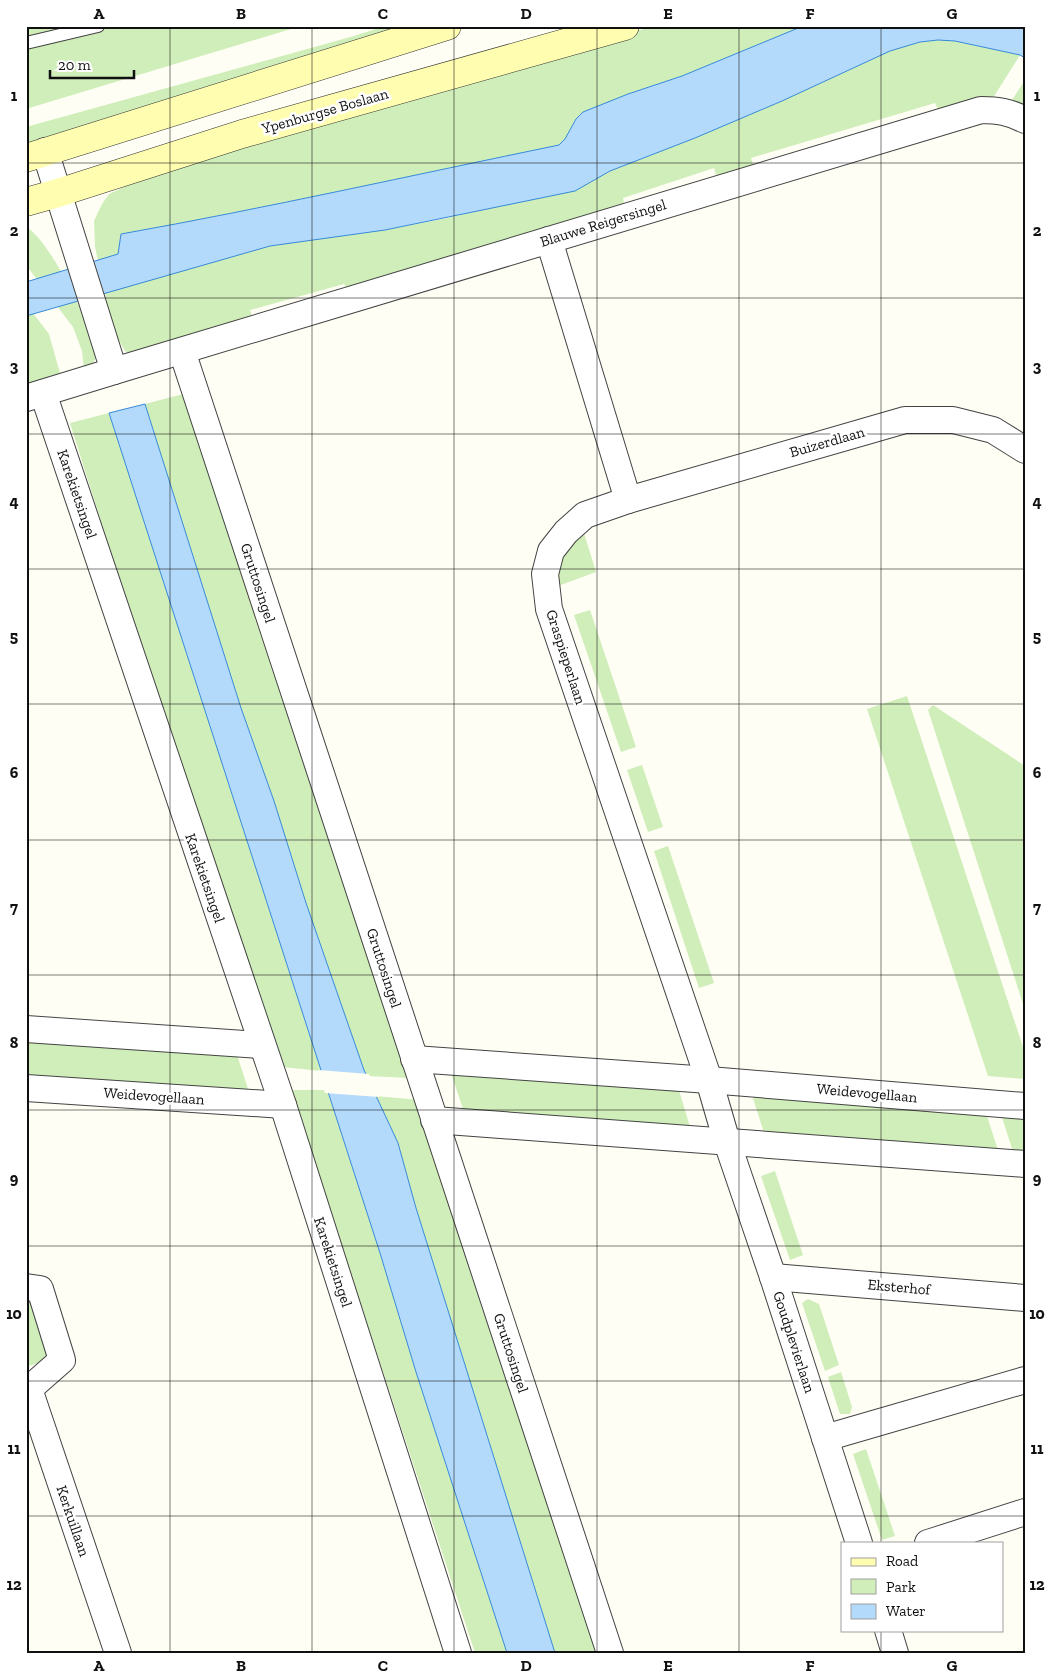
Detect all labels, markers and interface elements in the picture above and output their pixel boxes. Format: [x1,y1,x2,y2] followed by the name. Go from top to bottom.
[94,4,105,23] text: A
[236,4,246,23] text: B
[378,4,388,23] text: C
[520,4,532,23] text: D
[663,4,673,23] text: E
[805,4,815,23] text: F
[947,4,958,23] text: G
[50,48,134,80] scale bar
[58,56,91,74] text: 20 m
[259,84,391,138] street label: Ypenburgse Boslaan
[11,86,18,105] text: 1
[1034,86,1041,105] text: 1
[538,195,668,251] street label: Blauwe Reigersingel
[10,221,19,240] text: 2
[1033,221,1042,240] text: 2
[10,357,19,376] text: 3
[1033,357,1042,376] text: 3
[787,423,867,461] street label: Buizerdlaan
[53,447,101,541] street label: Karekietsingel
[9,492,19,511] text: 4
[1032,492,1042,511] text: 4
[237,541,279,625] street label: Gruttosingel
[542,607,590,707] street label: Graspieperlaan
[10,627,18,646] text: 5
[1033,627,1041,646] text: 5
[10,763,19,782] text: 6
[1033,763,1042,782] text: 6
[181,831,229,925] street label: Karekietsingel
[10,898,18,917] text: 7
[1033,898,1041,917] text: 7
[363,926,405,1010] street label: Gruttosingel
[10,1033,19,1052] text: 8
[1033,1033,1042,1052] text: 8
[816,1080,918,1106] street label: Weidevogellaan
[103,1083,205,1109] street label: Weidevogellaan
[10,1169,19,1188] text: 9
[1033,1169,1042,1188] text: 9
[310,1215,356,1309] street label: Karekietsingel
[867,1275,932,1299] street label: Eksterhof
[769,1289,819,1396] street label: Goudplevierlaan
[6,1304,22,1323] text: 10
[1029,1304,1045,1323] text: 10
[490,1311,532,1395] street label: Gruttosingel
[8,1439,21,1458] text: 11
[1031,1439,1044,1458] text: 11
[52,1483,94,1559] street label: Kerkuillaan
[841,1542,1004,1632] legend
[886,1552,919,1570] text: Road
[6,1575,22,1594] text: 12
[1029,1575,1045,1594] text: 12
[886,1578,916,1596] text: Park
[886,1602,926,1620] text: Water
[94,1656,105,1675] text: A
[236,1656,246,1675] text: B
[378,1656,388,1675] text: C
[520,1656,532,1675] text: D
[663,1656,673,1675] text: E
[805,1656,815,1675] text: F
[947,1656,958,1675] text: G

